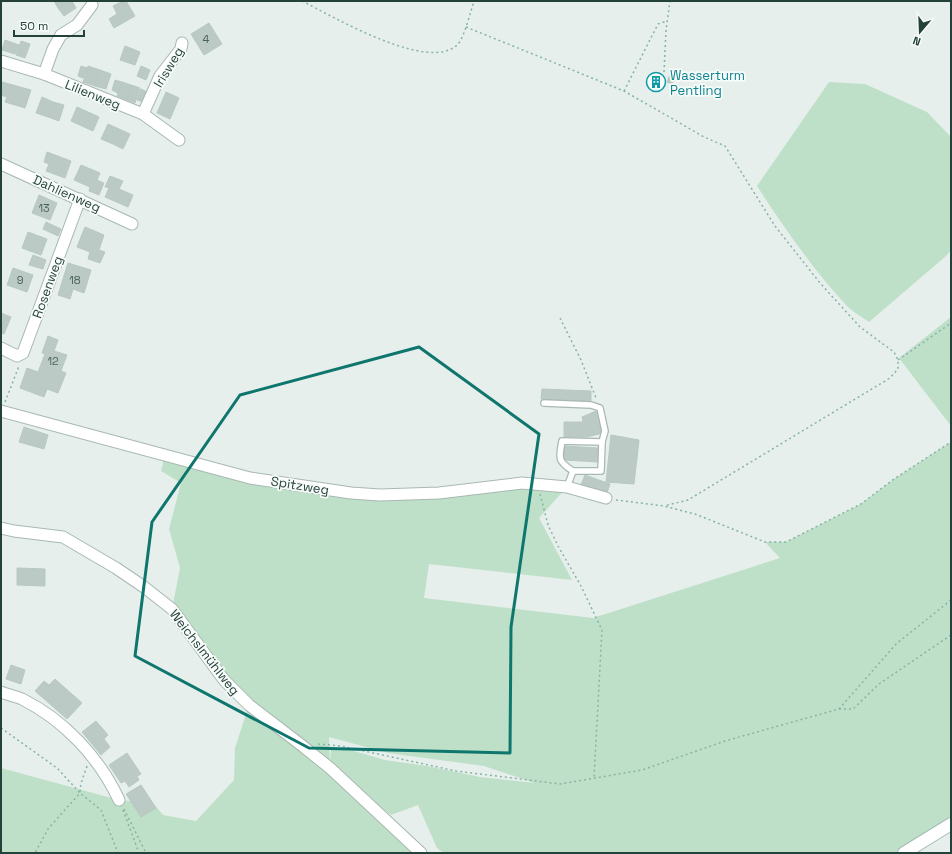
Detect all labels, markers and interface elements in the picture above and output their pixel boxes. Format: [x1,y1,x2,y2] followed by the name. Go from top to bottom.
[14,12,84,38] scale bar
[900,12,940,52] north arrow
[20,18,48,34] text: 50 m
[203,32,210,46] house number: 4
[911,34,923,49] text: N
[150,44,187,91] street label: Irisweg
[670,67,745,99] place label: Wasserturm Pentling
[645,71,667,93] building icon: Wasserturm Pentling
[62,76,123,113] street label: Lilienweg
[30,171,103,216] street label: Dahlienweg
[38,201,50,215] house number: 13
[28,254,67,321] street label: Rosenweg
[17,273,24,287] house number: 9
[69,273,81,287] house number: 18
[47,354,59,368] house number: 12
[270,473,330,498] street label: Spitzweg
[166,606,243,699] street label: Weichslmühlweg

